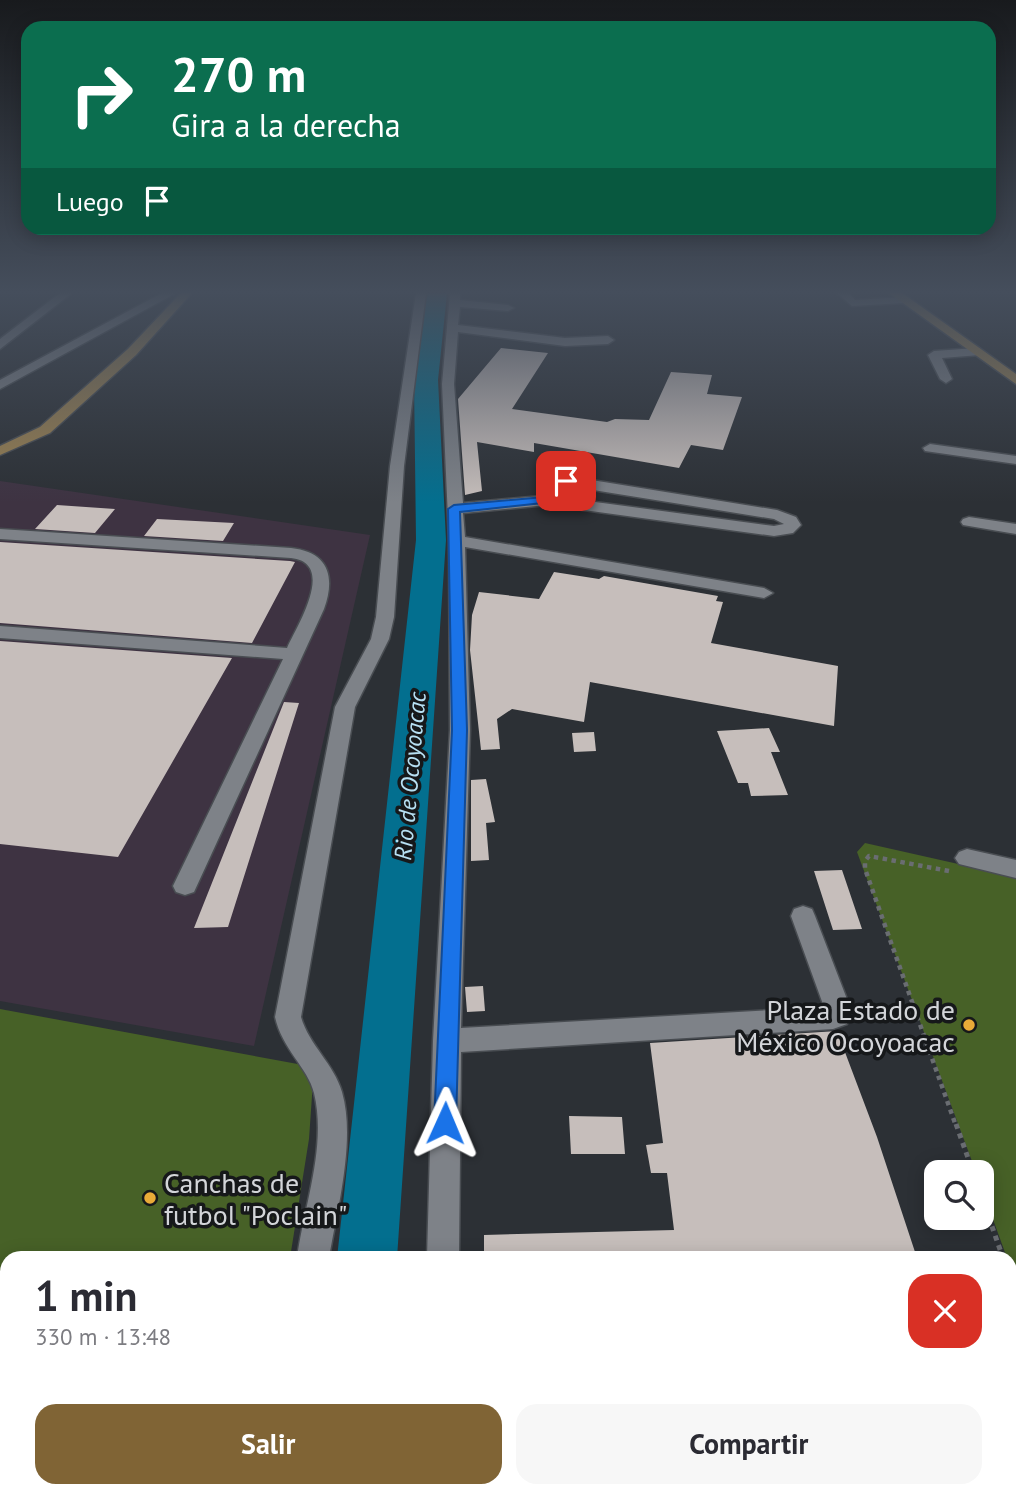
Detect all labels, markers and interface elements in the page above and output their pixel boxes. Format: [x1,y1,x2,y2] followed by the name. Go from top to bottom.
[171,42,306,106] text: 270 m
[56,49,147,140] icon: right
[171,104,401,146] text: Gira a la derecha
[138,182,176,220] icon: arrive
[56,185,124,218] text: Luego
[536,451,596,511] pin
[547,462,585,500] icon: arrive
[387,690,433,861] water label: Rio de Ocoyoacac
[736,991,955,1060] place label: Plaza Estado de México Ocoyoacac
[961,1017,977,1033] marker: Plaza Estado de México Ocoyoacac
[408,1086,482,1160] position arrow
[924,1160,994,1230] map controls
[924,1160,994,1230] button: search
[164,1164,347,1233] place label: Canchas de futbol "Poclain"
[142,1190,158,1206] marker: Canchas de futbol "Poclain"
[35,1268,137,1323] text: 1 min
[908,1274,982,1348] button: close
[35,1322,171,1351] text: 330 m · 13:48
[35,1404,502,1484] button: Salir
[516,1404,982,1484] button: Compartir

